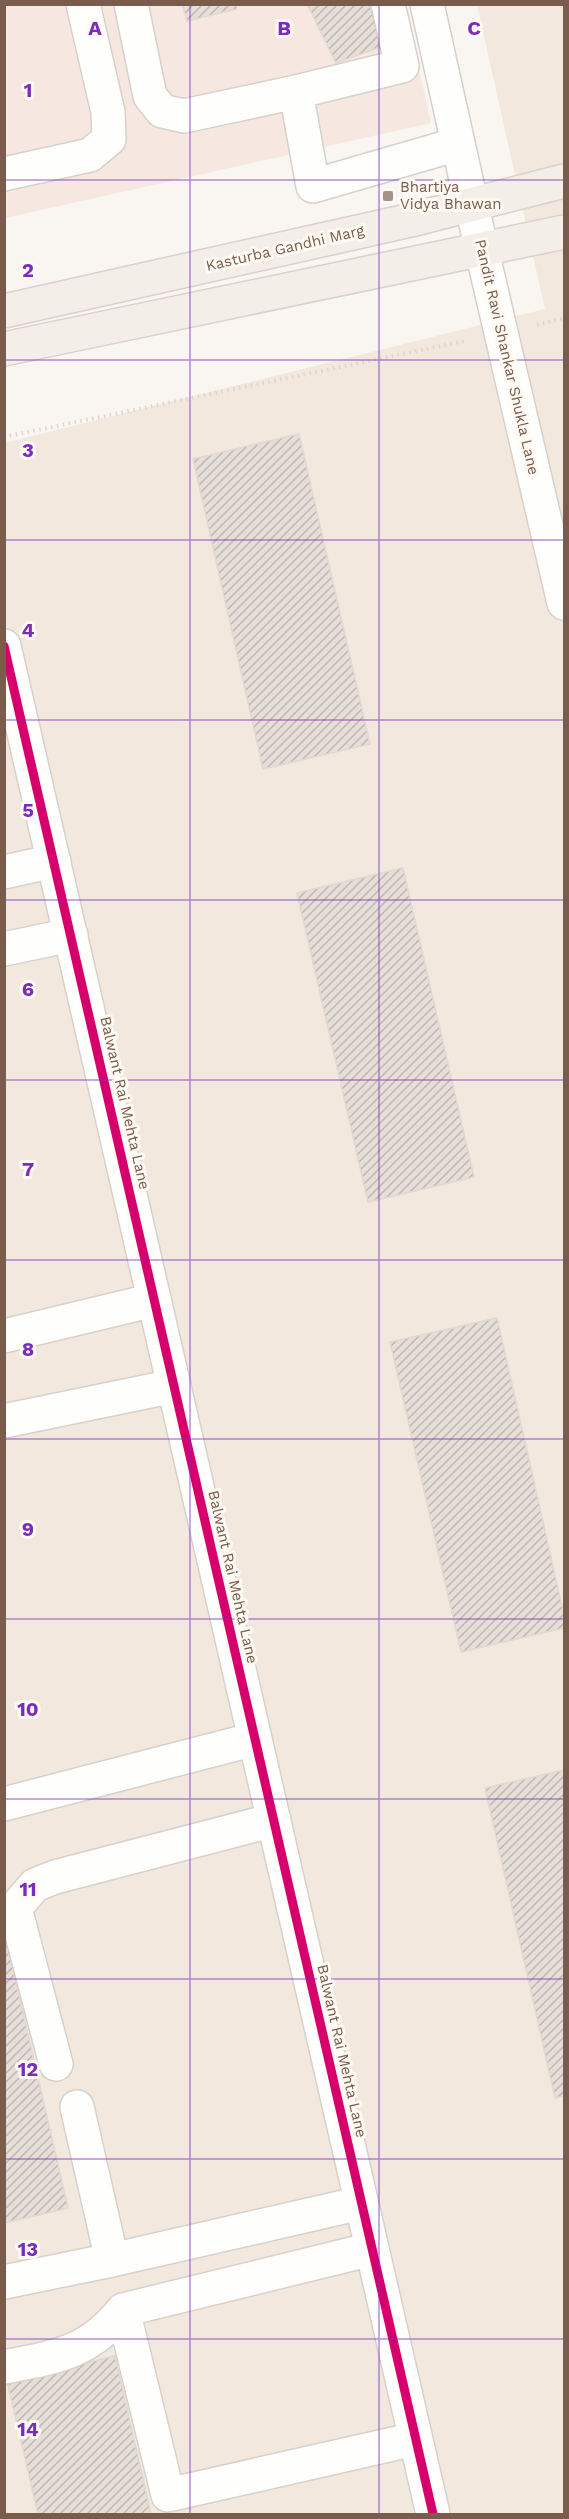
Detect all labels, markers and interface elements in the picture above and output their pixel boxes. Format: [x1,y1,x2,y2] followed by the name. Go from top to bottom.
[88,16,102,40] text: A
[277,16,291,40] text: B
[467,16,481,40] text: C
[24,78,32,102] text: 1
[400,178,501,213] place label: Bhartiya Vidya Bhawan
[381,189,395,203] marker: Bhartiya Vidya Bhawan
[204,221,366,275] street label: Kasturba Gandhi Marg
[471,237,543,477] street label: Pandit Ravi Shankar Shukla Lane
[22,258,34,282] text: 2
[22,438,34,462] text: 3
[22,618,35,642] text: 4
[22,798,34,822] text: 5
[22,977,34,1001] text: 6
[96,1015,154,1191] street label: Balwant Rai Mehta Lane
[22,1157,34,1181] text: 7
[22,1337,34,1361] text: 8
[204,1489,262,1665] street label: Balwant Rai Mehta Lane
[22,1517,34,1541] text: 9
[17,1697,39,1721] text: 10
[19,1877,37,1901] text: 11
[313,1963,371,2139] street label: Balwant Rai Mehta Lane
[18,2057,38,2081] text: 12
[18,2237,38,2261] text: 13
[17,2417,39,2441] text: 14

